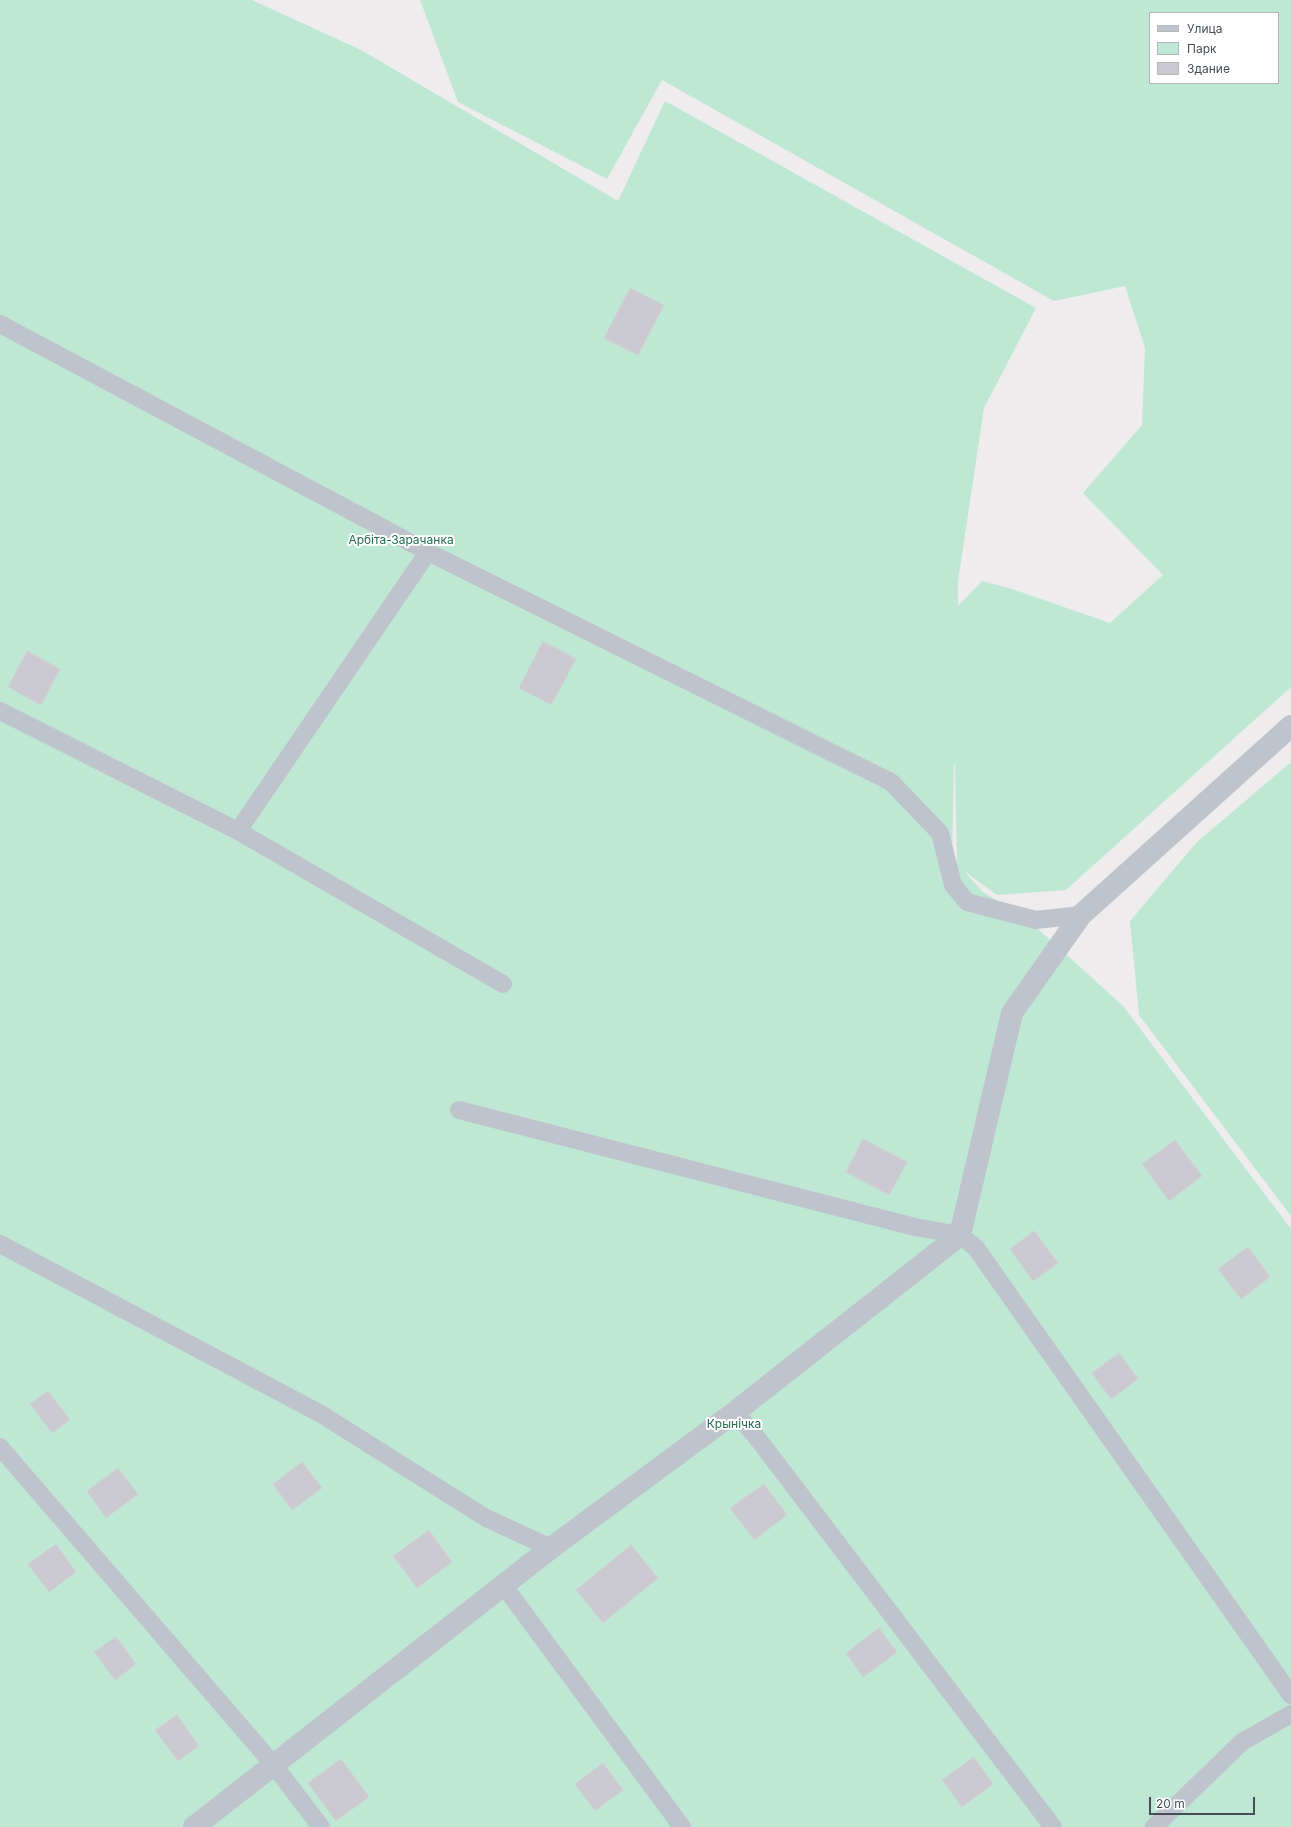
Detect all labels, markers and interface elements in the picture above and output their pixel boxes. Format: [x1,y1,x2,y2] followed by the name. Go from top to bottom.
[1149,12,1279,84] legend
[1187,21,1222,36] text: Улица
[1187,41,1217,56] text: Парк
[1187,61,1230,76] text: Здание
[348,533,454,547] park label: Арбіта-Зарачанка
[707,1417,761,1431] park label: Крынічка
[1151,1789,1257,1815] scale bar
[1156,1796,1185,1811] text: 20 m

